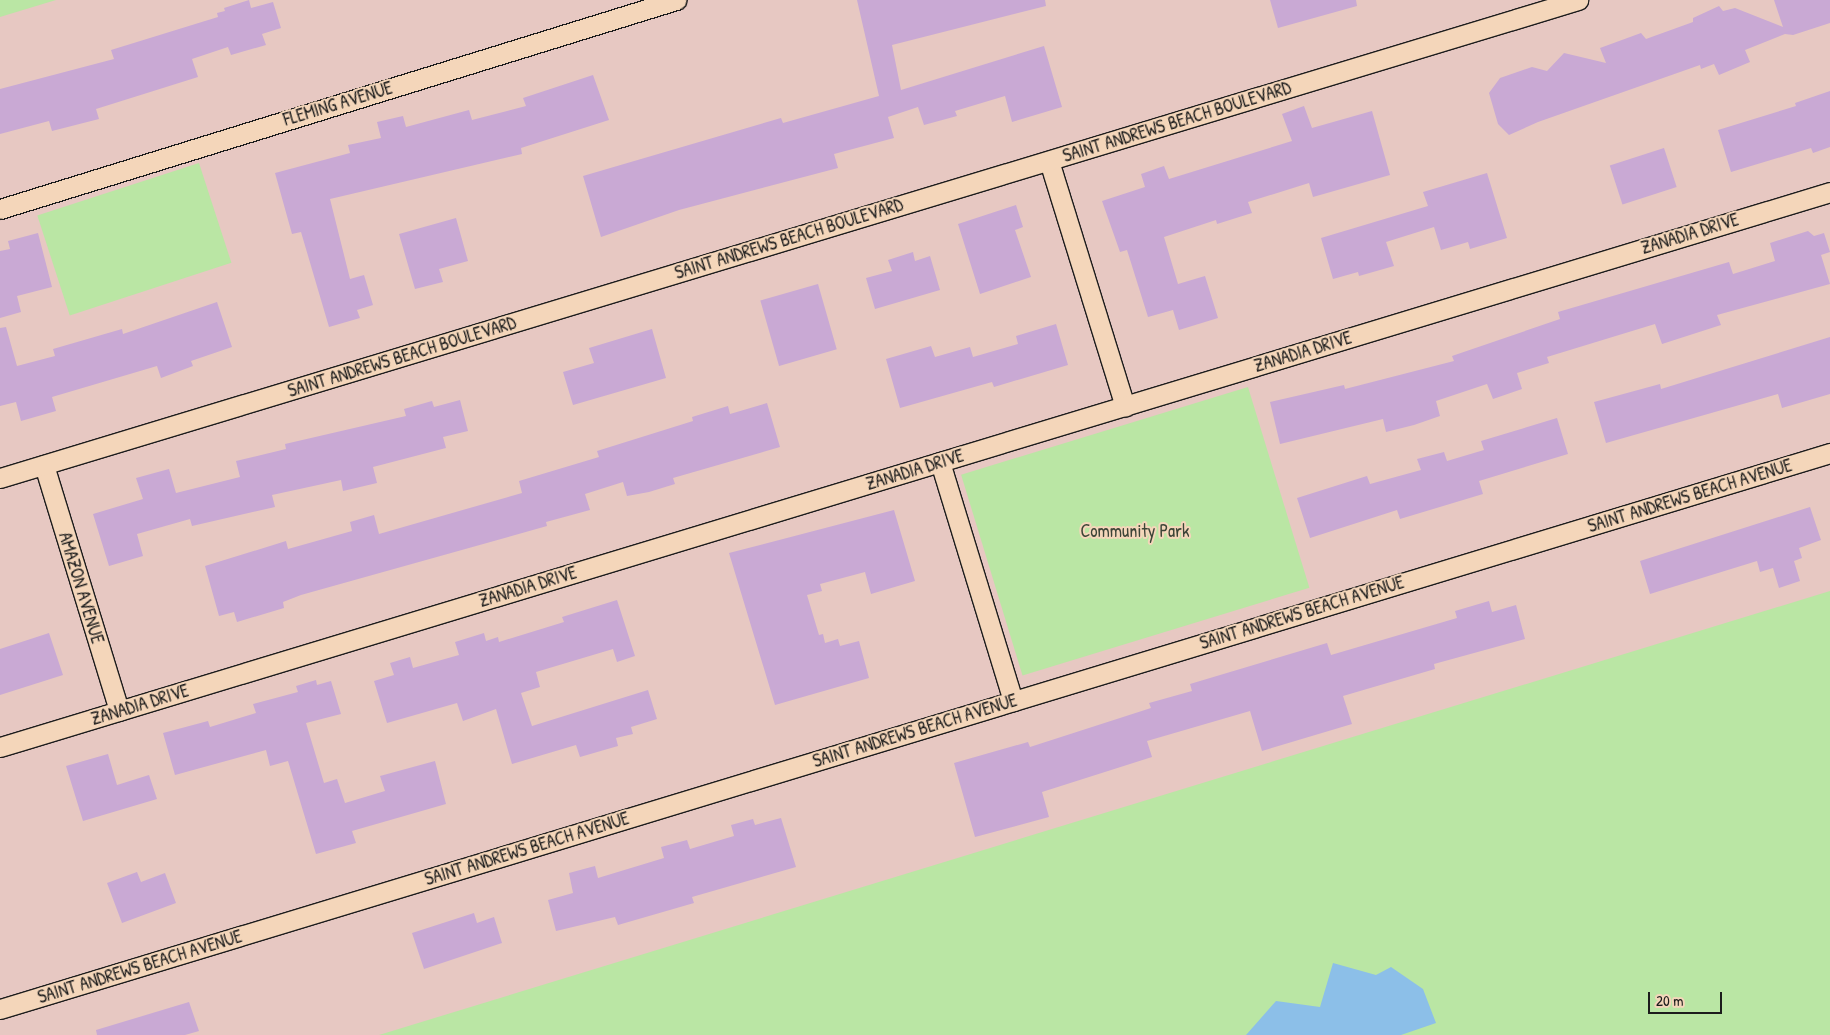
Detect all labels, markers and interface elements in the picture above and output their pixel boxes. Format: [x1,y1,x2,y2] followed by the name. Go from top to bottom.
[281,77,395,131] street label: FLEMING AVENUE
[1060,77,1294,167] street label: SAINT ANDREWS BEACH BOULEVARD
[672,194,906,284] street label: SAINT ANDREWS BEACH BOULEVARD
[1639,209,1741,259] street label: ZANADIA DRIVE
[285,312,519,402] street label: SAINT ANDREWS BEACH BOULEVARD
[1252,327,1354,377] street label: ZANADIA DRIVE
[864,445,966,495] street label: ZANADIA DRIVE
[1585,455,1795,537] street label: SAINT ANDREWS BEACH AVENUE
[1080,520,1190,542] park label: Community Park
[54,530,108,646] street label: AMAZON AVENUE
[477,562,579,612] street label: ZANADIA DRIVE
[1197,572,1407,654] street label: SAINT ANDREWS BEACH AVENUE
[89,680,191,730] street label: ZANADIA DRIVE
[810,690,1020,772] street label: SAINT ANDREWS BEACH AVENUE
[422,808,632,890] street label: SAINT ANDREWS BEACH AVENUE
[35,926,245,1008] street label: SAINT ANDREWS BEACH AVENUE
[1650,982,1724,1014] scale bar
[1656,990,1683,1011] text: 20 m

